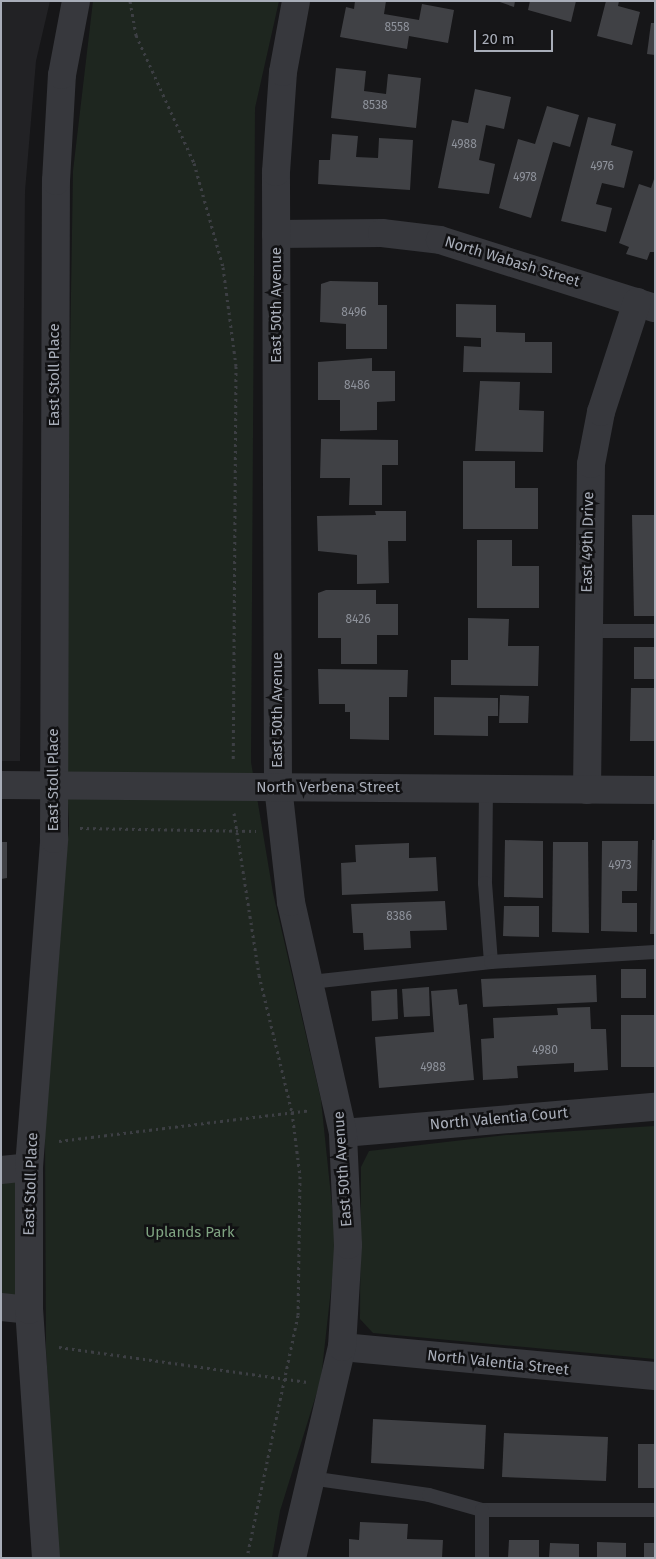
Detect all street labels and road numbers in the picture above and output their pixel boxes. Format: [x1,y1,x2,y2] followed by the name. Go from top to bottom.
[442,233,582,291] street label: North Wabash Street
[268,247,286,363] street label: East 50th Avenue
[46,323,64,427] street label: East Stoll Place
[578,491,598,593] street label: East 49th Drive
[269,652,287,768] street label: East 50th Avenue
[45,728,63,832] street label: East Stoll Place
[256,779,400,797] street label: North Verbena Street
[429,1104,569,1134] street label: North Valentia Court
[330,1110,356,1228] street label: East 50th Avenue
[20,1132,42,1236] street label: East Stoll Place
[426,1347,570,1379] street label: North Valentia Street

